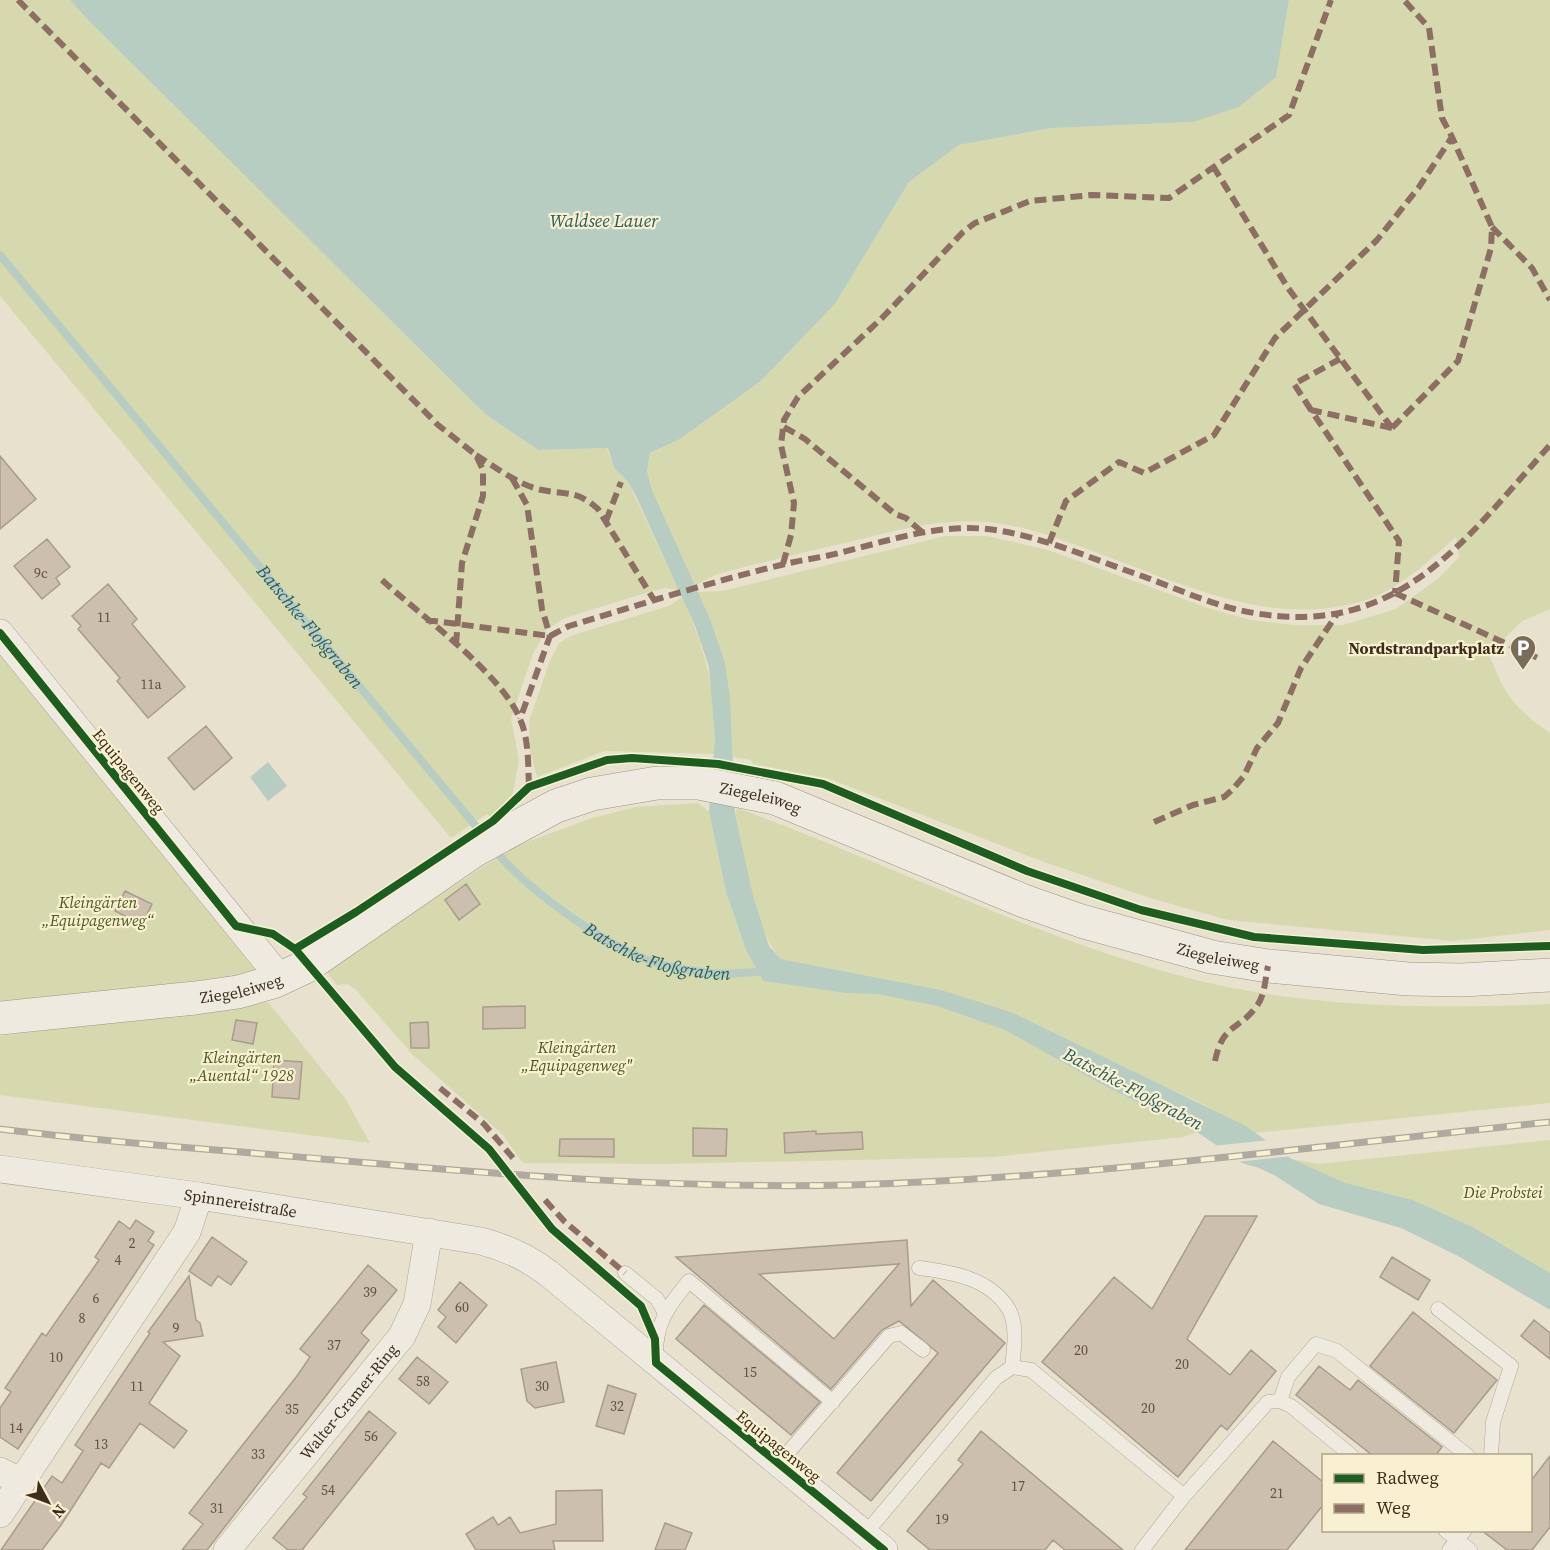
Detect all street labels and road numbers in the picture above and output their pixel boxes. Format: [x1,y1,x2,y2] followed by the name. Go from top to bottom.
[88,724,170,818] street label: Equipagenweg
[718,776,805,819] street label: Ziegeleiweg
[1175,937,1261,975] street label: Ziegeleiweg
[199,968,286,1008] street label: Ziegeleiweg
[183,1183,299,1222] street label: Spinnereistraße
[294,1339,403,1464] street label: Walter-Cramer-Ring
[732,1405,826,1487] street label: Equipagenweg

